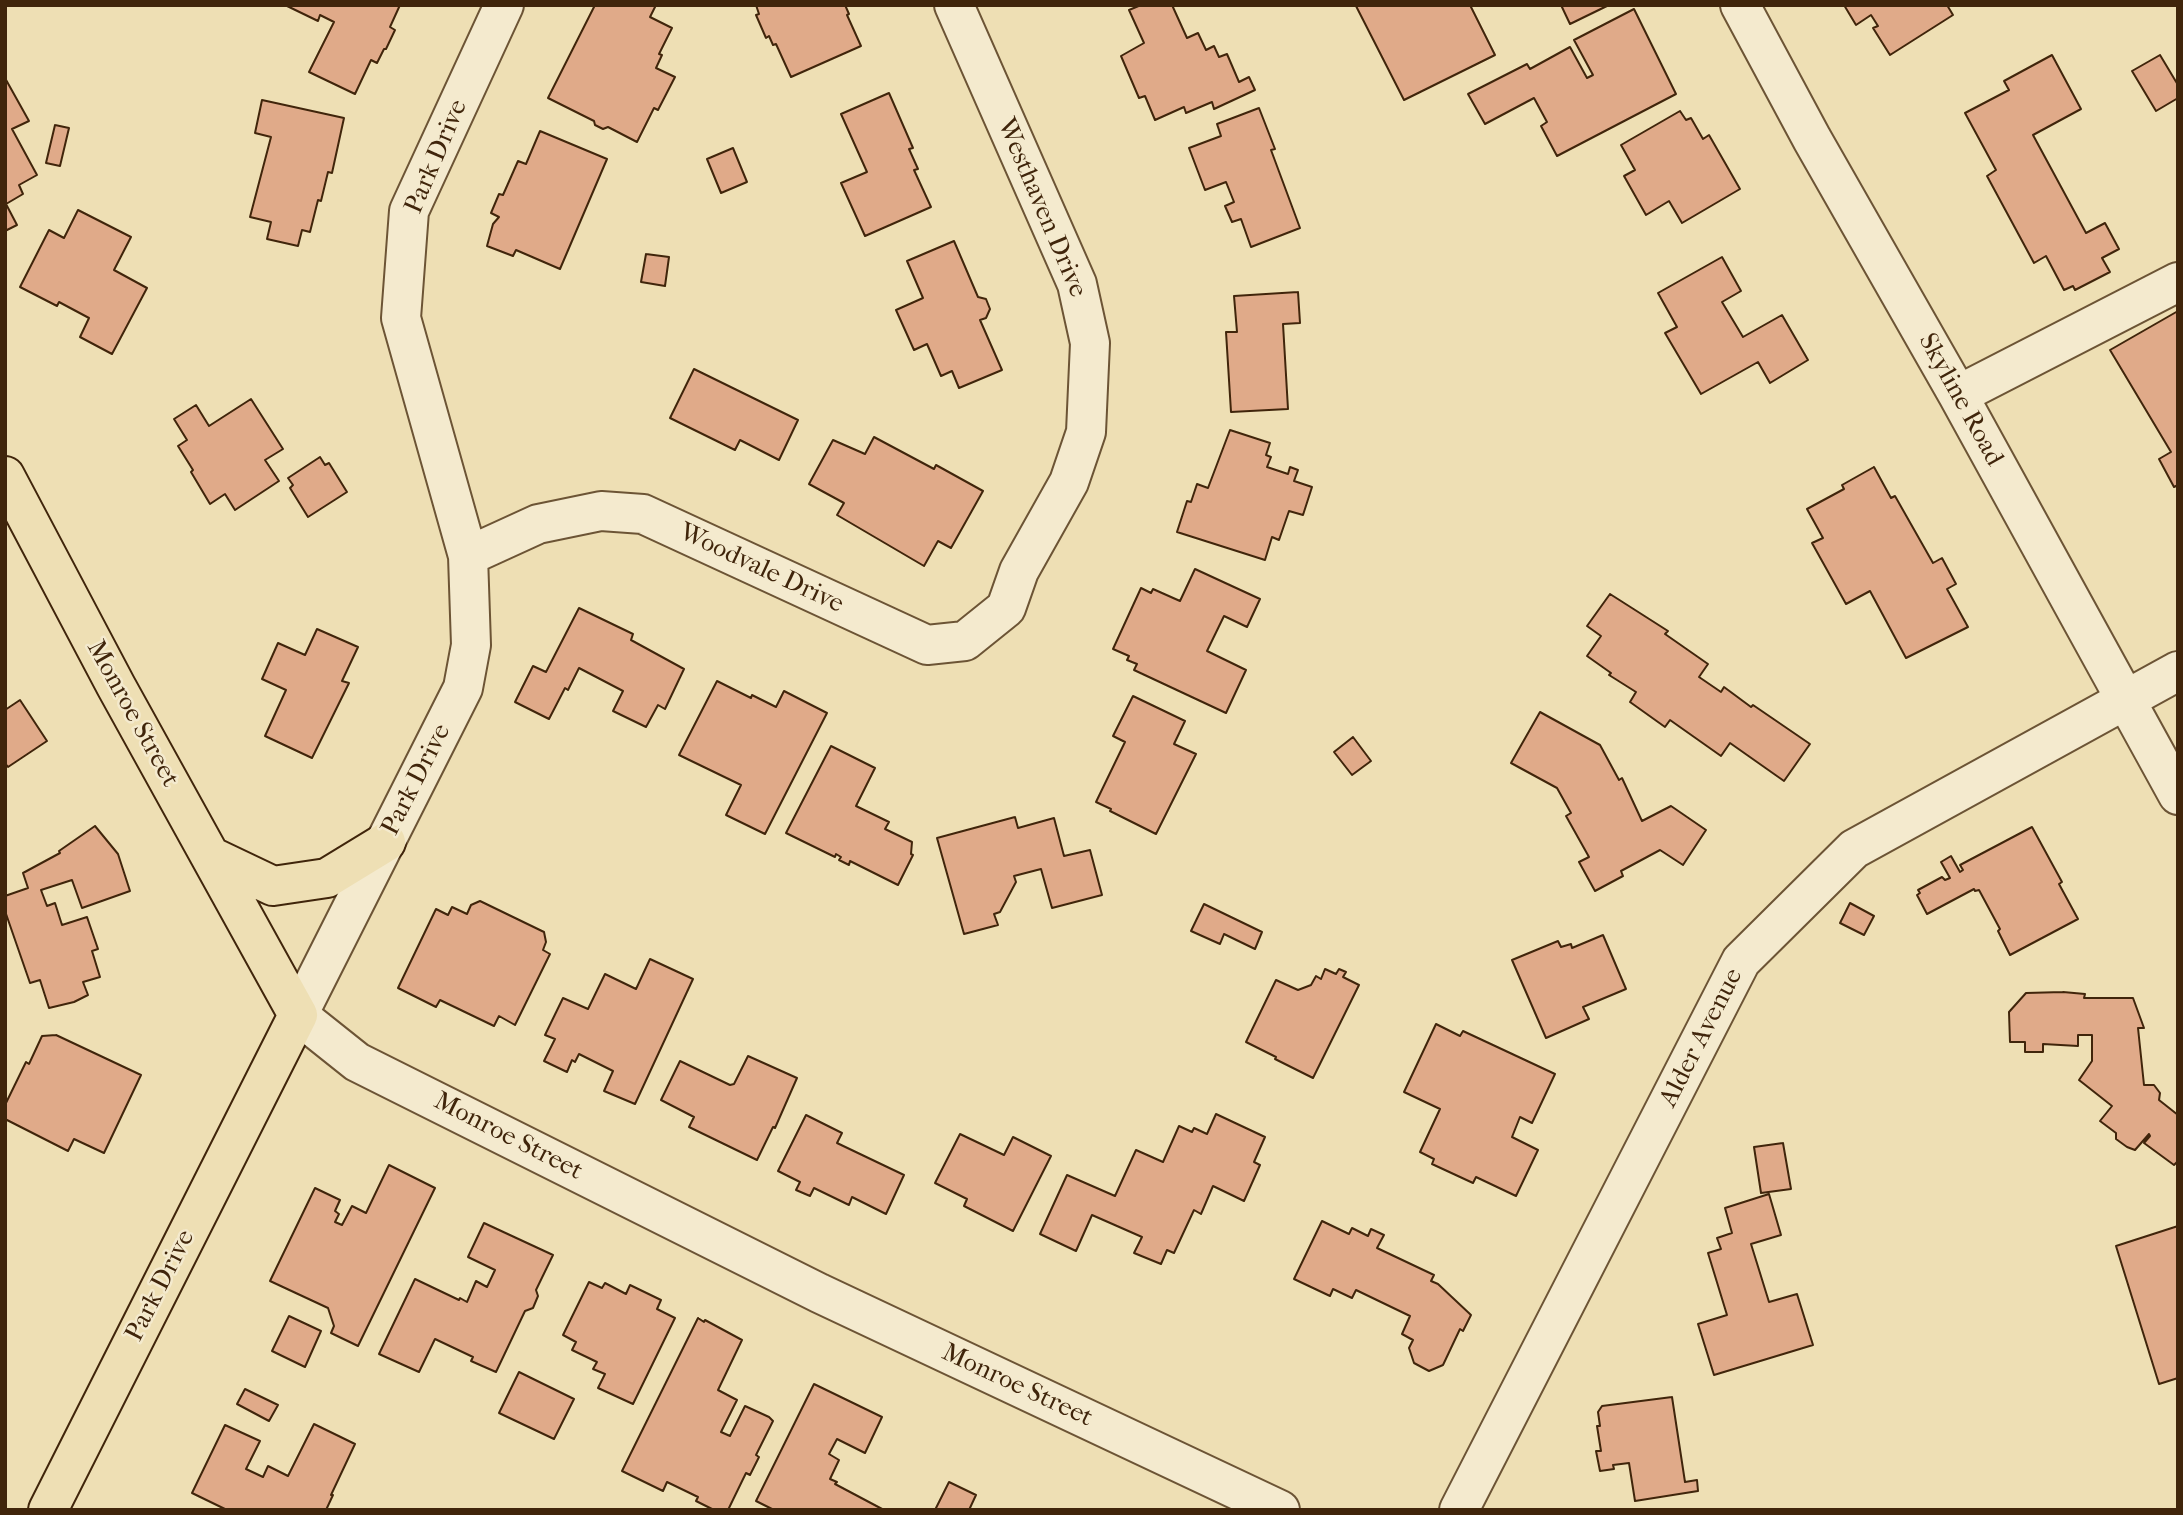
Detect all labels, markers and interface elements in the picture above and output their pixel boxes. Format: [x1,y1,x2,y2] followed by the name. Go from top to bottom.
[399,95,475,219] street label: Park Drive
[989,114,1093,302] street label: Westhaven Drive
[1911,328,2009,472] street label: Skyline Road
[674,517,848,621] street label: Woodvale Drive
[79,635,185,793] street label: Monroe Street
[376,719,458,841] street label: Park Drive
[1654,963,1750,1113] street label: Alder Avenue
[428,1086,588,1188] street label: Monroe Street
[120,1225,202,1347] street label: Park Drive
[937,1337,1097,1435] street label: Monroe Street

